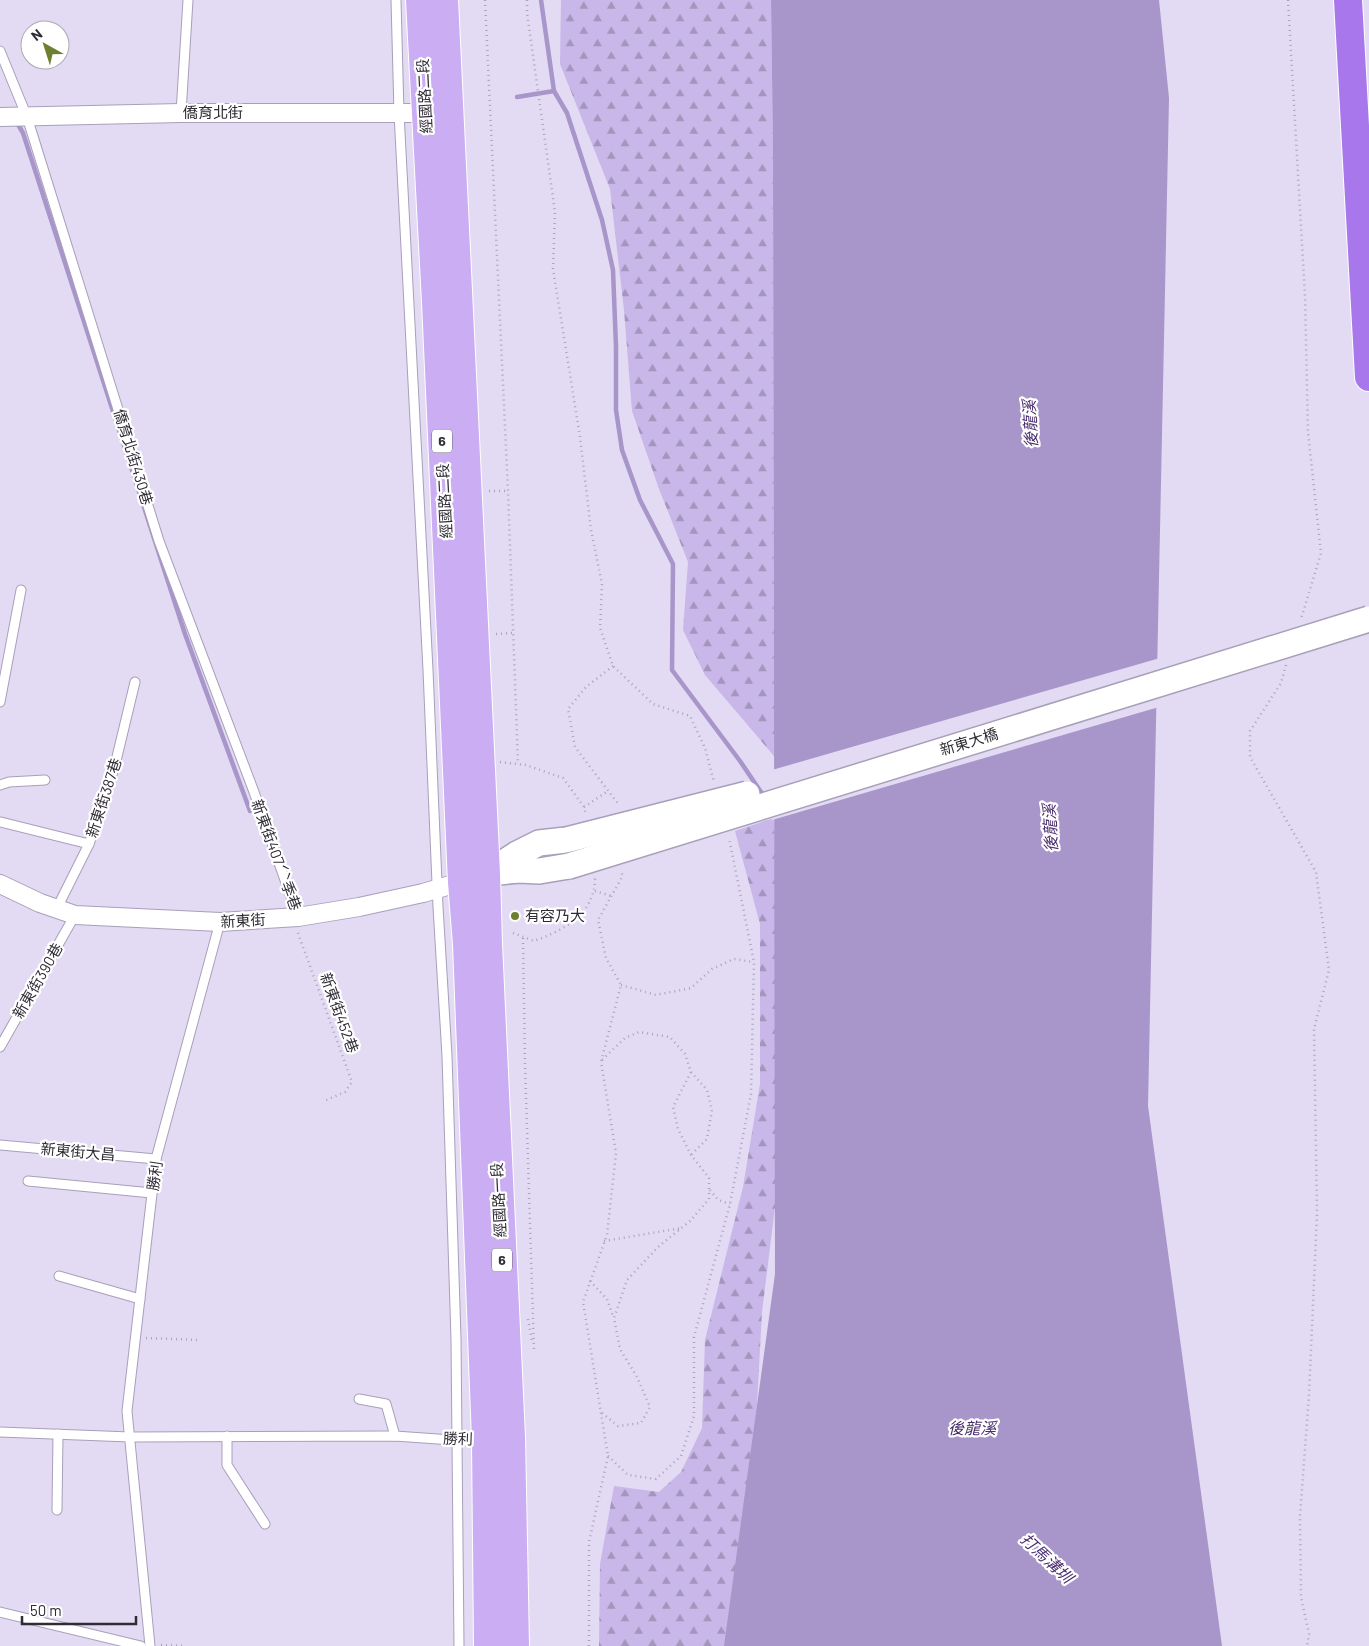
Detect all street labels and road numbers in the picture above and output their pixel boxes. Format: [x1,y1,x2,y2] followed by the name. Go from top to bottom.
[413,58,435,134] street label: 經國路二段
[183,103,243,121] street label: 僑育北街
[111,407,157,507] street label: 僑育北街430巷
[432,430,452,452] road number: 6
[433,463,455,539] street label: 經國路二段
[937,724,1000,758] street label: 新東大橋
[82,756,124,840] street label: 新東街387巷
[249,797,305,913] street label: 新東街407ˊˋ季巷
[220,910,266,930] street label: 新東街
[8,940,66,1021] street label: 新東街390巷
[317,970,363,1055] street label: 新東街452巷
[40,1139,116,1163] street label: 新東街大昌
[143,1160,165,1192] street label: 勝利
[487,1162,509,1238] street label: 經國路一段
[492,1248,512,1272] road number: 6
[443,1428,473,1448] street label: 勝利

